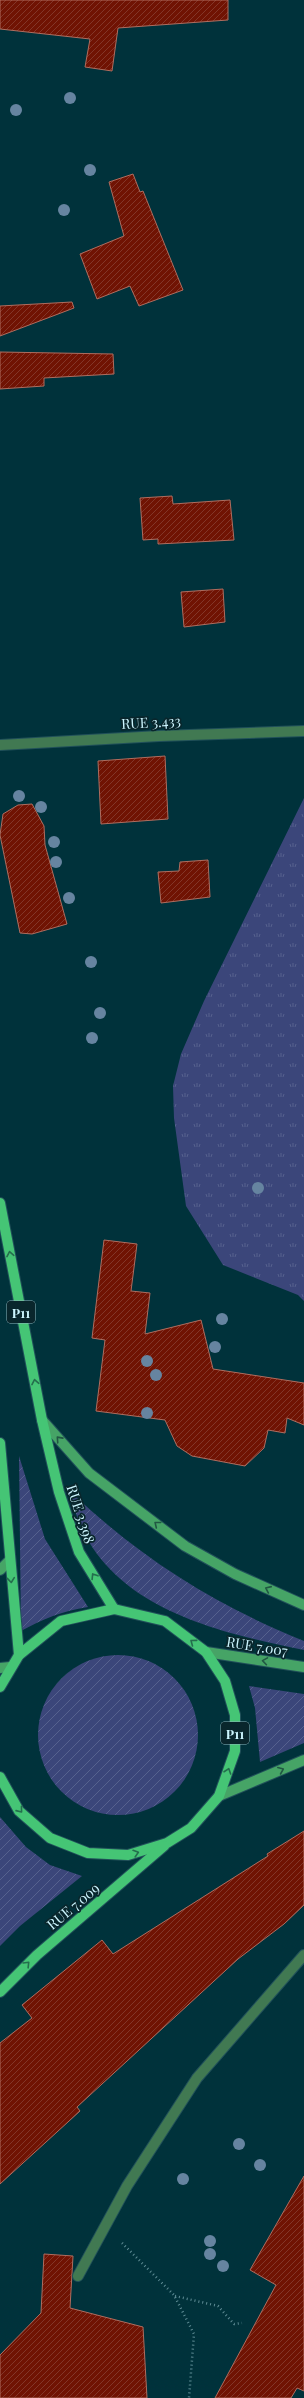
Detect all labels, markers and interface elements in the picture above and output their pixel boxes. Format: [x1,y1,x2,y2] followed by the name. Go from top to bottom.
[121,711,181,733] street label: RUE 3.433
[6,1251,14,1257] one-way arrow
[7,1301,35,1323] road number: P11
[31,1378,39,1385] one-way arrow
[56,1436,64,1444] one-way arrow
[63,1482,99,1546] street label: RUE 3.398
[154,1521,161,1528] one-way arrow
[91,1573,98,1580] one-way arrow
[6,1577,15,1583] one-way arrow
[265,1586,273,1594] one-way arrow
[225,1632,289,1660] street label: RUE 7.007
[191,1640,198,1647] one-way arrow
[262,1657,269,1666] one-way arrow
[221,1722,249,1744] road number: P11
[277,1766,284,1774] one-way arrow
[223,1768,232,1775] one-way arrow
[16,1806,23,1813] one-way arrow
[132,1849,139,1858] one-way arrow
[43,1878,103,1934] street label: RUE 7.009
[22,1961,30,1969] one-way arrow

